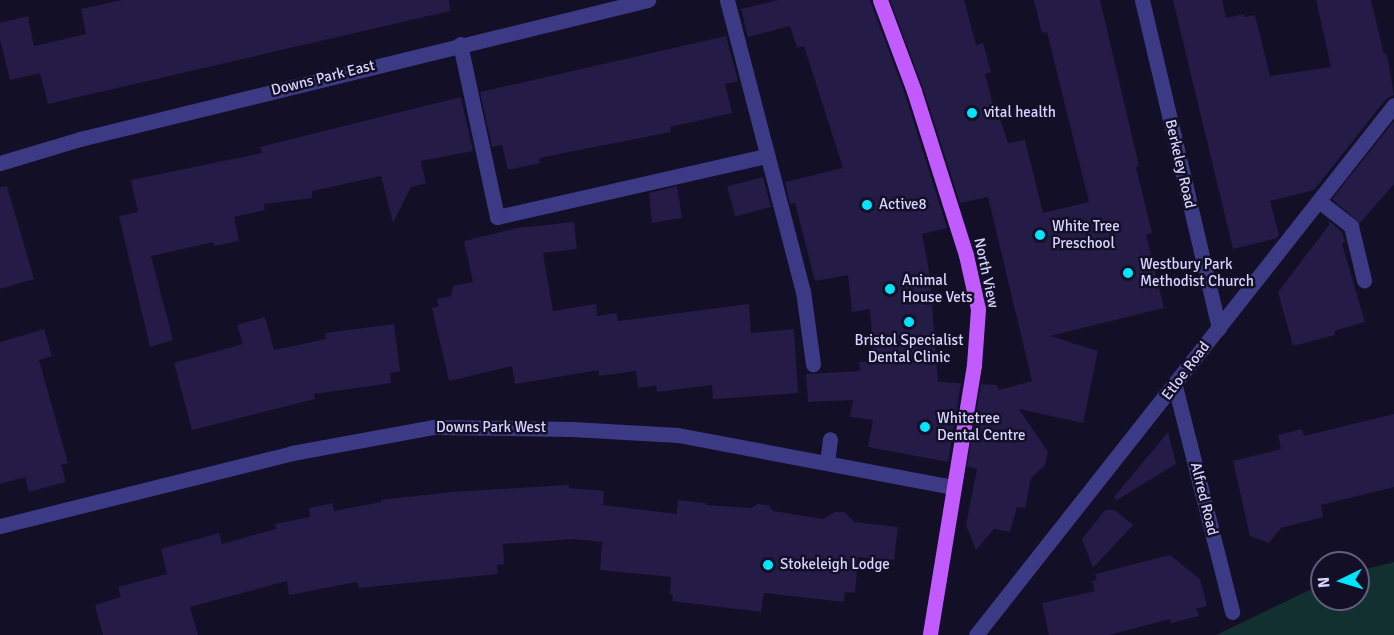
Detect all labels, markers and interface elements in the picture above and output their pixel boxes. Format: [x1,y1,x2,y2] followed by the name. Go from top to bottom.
[269,56,377,100] street label: Downs Park East
[984,104,1056,122] place label: vital health
[965,106,979,120] marker: vital health
[1161,118,1199,210] street label: Berkeley Road
[879,196,927,214] place label: Active8
[860,198,874,212] marker: Active8
[1052,217,1120,252] place label: White Tree Preschool
[1033,228,1047,242] marker: White Tree Preschool
[970,236,1002,310] street label: North View
[1140,255,1254,290] place label: Westbury Park Methodist Church
[1121,266,1135,280] marker: Westbury Park Methodist Church
[902,271,973,306] place label: Animal House Vets
[883,282,897,296] marker: Animal House Vets
[902,315,916,329] marker: Bristol Specialist Dental Clinic
[855,331,963,366] place label: Bristol Specialist Dental Clinic
[1158,338,1214,404] street label: Etloe Road
[937,409,1026,444] place label: Whitetree Dental Centre
[436,419,546,437] street label: Downs Park West
[918,420,932,434] marker: Whitetree Dental Centre
[1186,461,1222,537] street label: Alfred Road
[1310,551,1370,611] north arrow
[780,556,890,574] place label: Stokeleigh Lodge
[761,558,775,572] marker: Stokeleigh Lodge
[1314,576,1335,589] text: N

